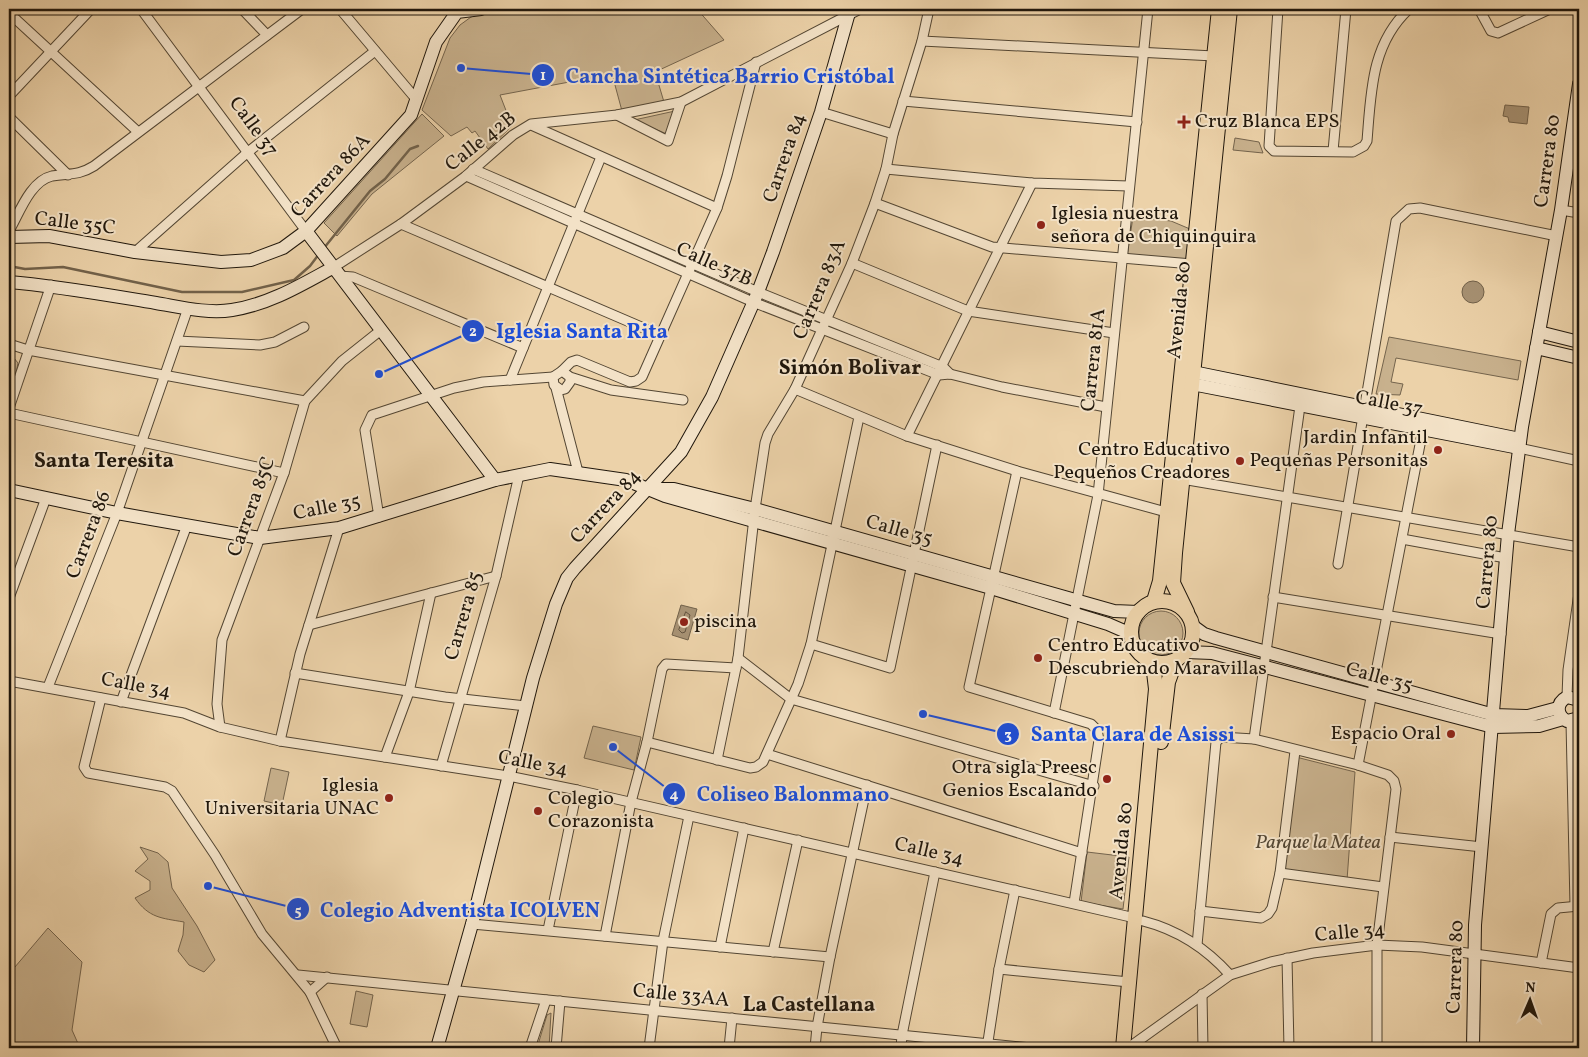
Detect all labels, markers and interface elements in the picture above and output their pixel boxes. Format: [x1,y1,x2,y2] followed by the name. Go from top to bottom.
[531,57,905,93] callout: Cancha Sintética Barrio Cristóbal
[565,63,895,92] text: Cancha Sintética Barrio Cristóbal
[540,66,546,87] text: 1
[222,91,284,163] street label: Calle 37
[439,105,523,179] street label: Calle 42B
[1195,108,1340,136] place label: Cruz Blanca EPS
[757,109,813,207] street label: Carrera 84
[1528,113,1568,209] street label: Carrera 80
[1177,115,1191,129] marker: Cruz Blanca EPS
[285,128,377,224] street label: Carrera 86A
[1051,200,1256,251] place label: Iglesia nuestra señora de Chiquinquira
[33,205,117,243] street label: Calle 35C
[1035,219,1047,231] marker: Iglesia nuestra señora de Chiquinquira
[671,236,757,294] street label: Calle 37B
[786,236,854,344] street label: Carrera 83A
[1161,260,1199,360] street label: Avenida 80
[1075,307,1113,413] street label: Carrera 81A
[461,313,678,349] callout: Iglesia Santa Rita
[496,318,668,347] text: Iglesia Santa Rita
[469,322,477,343] text: 2
[779,354,921,383] district label: Simón Bolivar
[1353,384,1425,424] street label: Calle 37
[1249,424,1428,475] place label: Jardin Infantil Pequeñas Personitas
[1053,436,1230,487] place label: Centro Educativo Pequeños Creadores
[1432,444,1444,456] marker: Jardin Infantil Pequeñas Personitas
[34,447,174,476] district label: Santa Teresita
[221,453,283,561] street label: Carrera 85C
[1234,455,1246,467] marker: Centro Educativo Pequeños Creadores
[564,463,648,551] street label: Carrera 84
[59,487,119,583] street label: Carrera 86
[291,488,363,528] street label: Calle 35
[862,508,936,554] street label: Calle 35
[1470,514,1506,610] street label: Carrera 80
[438,568,490,664] street label: Carrera 85
[694,608,757,636] place label: piscina
[678,616,690,628] marker: piscina
[1048,632,1267,683] place label: Centro Educativo Descubriendo Maravillas
[1032,652,1044,664] marker: Centro Educativo Descubriendo Maravillas
[1342,656,1416,700] street label: Calle 35
[99,666,173,706] street label: Calle 34
[996,716,1245,752] callout: Santa Clara de Asissi
[1330,720,1441,748] place label: Espacio Oral
[1031,721,1235,750] text: Santa Clara de Asissi
[1004,725,1012,746] text: 3
[1445,728,1457,740] marker: Espacio Oral
[496,744,570,784] street label: Calle 34
[942,754,1097,805] place label: Otra sigla Preesc Genios Escalando
[205,772,379,823] place label: Iglesia Universitaria UNAC
[1101,773,1113,785] marker: Otra sigla Preesc Genios Escalando
[662,776,899,812] callout: Coliseo Balonmano
[697,781,889,810] text: Coliseo Balonmano
[548,785,654,836] place label: Colegio Corazonista
[669,785,679,806] text: 4
[383,792,395,804] marker: Iglesia Universitaria UNAC
[1103,801,1141,901] street label: Avenida 80
[532,805,544,817] marker: Colegio Corazonista
[1255,829,1381,857] park label: Parque la Matea
[891,830,967,874] street label: Calle 34
[285,891,610,927] callout: Colegio Adventista ICOLVEN
[320,897,600,926] text: Colegio Adventista ICOLVEN
[294,901,302,922] text: 5
[1314,916,1386,950] street label: Calle 34
[1440,920,1472,1014] street label: Carrera 80
[1506,974,1556,1024] north arrow
[631,977,731,1015] street label: Calle 33AA
[1525,979,1536,998] text: N
[743,991,875,1020] district label: La Castellana

